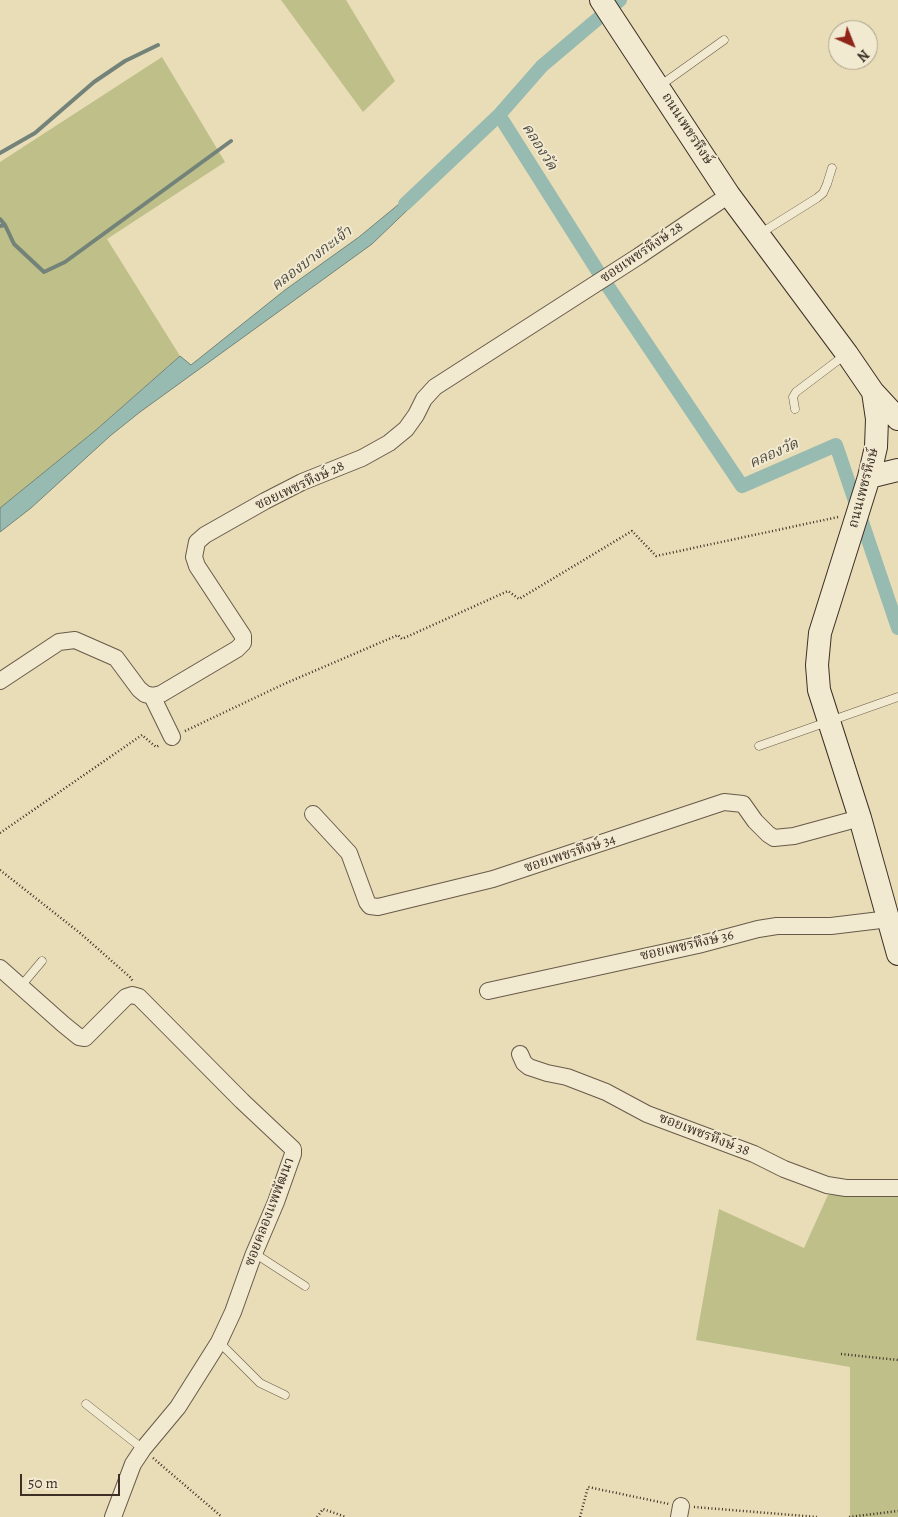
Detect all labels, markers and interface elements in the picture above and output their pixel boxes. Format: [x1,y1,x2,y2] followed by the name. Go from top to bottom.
[828,20,878,70] north arrow
[853,45,873,66] text: N
[658,90,716,168] street label: ถนนเพชรหึงษ์
[518,120,560,174] water label: คลองวัด
[597,219,687,287] street label: ซอยเพชรหึงษ์ 28
[268,223,356,295] water label: คลองบางกะเจ้า
[747,435,801,473] water label: คลองวัด
[845,446,883,530] street label: ถนนเพชรหึงษ์
[253,458,347,514] street label: ซอยเพชรหึงษ์ 28
[522,831,618,877] street label: ซอยเพชรหึงษ์ 34
[639,927,735,965] street label: ซอยเพชรหึงษ์ 36
[656,1110,752,1160] street label: ซอยเพชรหึงษ์ 38
[242,1155,298,1269] street label: ซอยคลองแพพัฒนา
[22,1464,122,1496] scale bar
[28,1473,58,1493] text: 50 m

